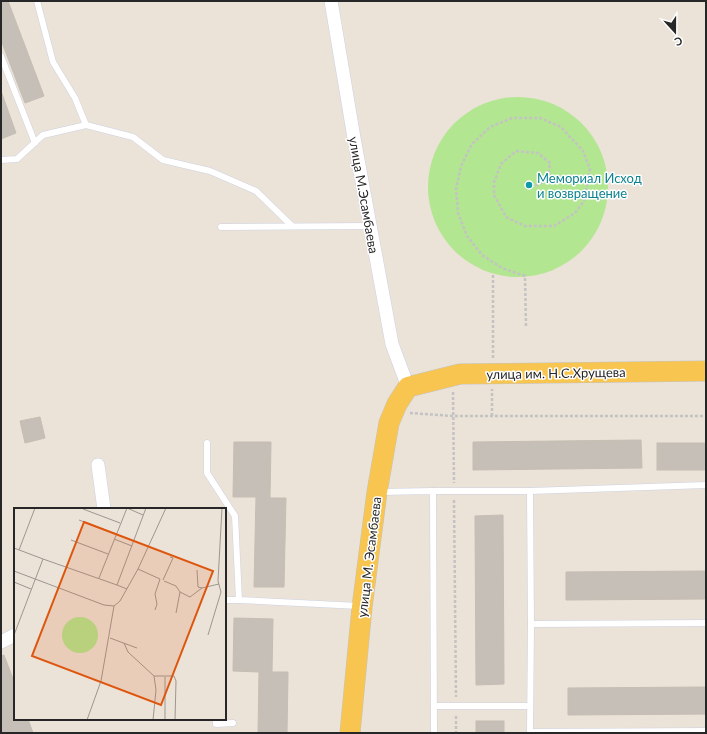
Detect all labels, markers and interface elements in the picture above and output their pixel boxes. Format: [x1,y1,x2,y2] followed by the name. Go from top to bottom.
[655,12,695,52] north arrow
[672,34,684,49] text: С
[346,135,382,255] street label: улица М.Эсамбаева
[537,170,642,201] place label: Мемориал Исход и возвращение
[524,180,534,190] marker: Мемориал Исход и возвращение
[486,364,626,382] street label: улица им. Н.С.Хрущева
[354,496,384,618] street label: улица М. Эсамбаева
[14,508,226,720] inset map

